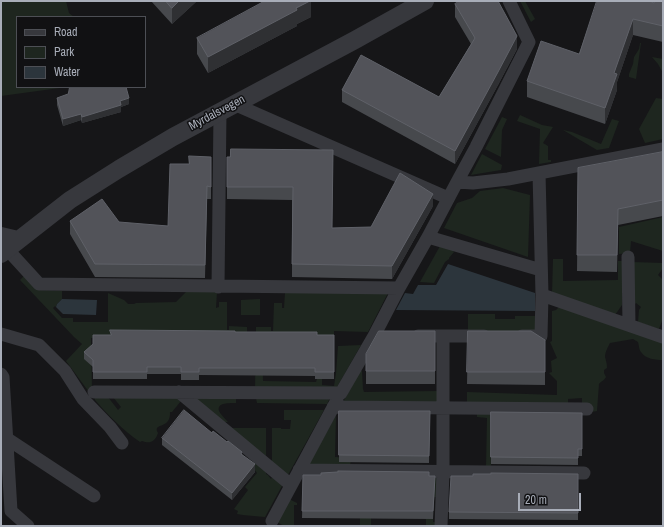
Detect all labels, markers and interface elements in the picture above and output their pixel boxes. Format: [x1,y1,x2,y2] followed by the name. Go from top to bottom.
[16,16,146,88] legend
[54,24,78,40] text: Road
[54,44,74,60] text: Park
[54,64,80,80] text: Water
[187,92,247,134] street label: Myrdalsvegen
[520,485,583,511] scale bar
[525,492,547,508] text: 20 m

